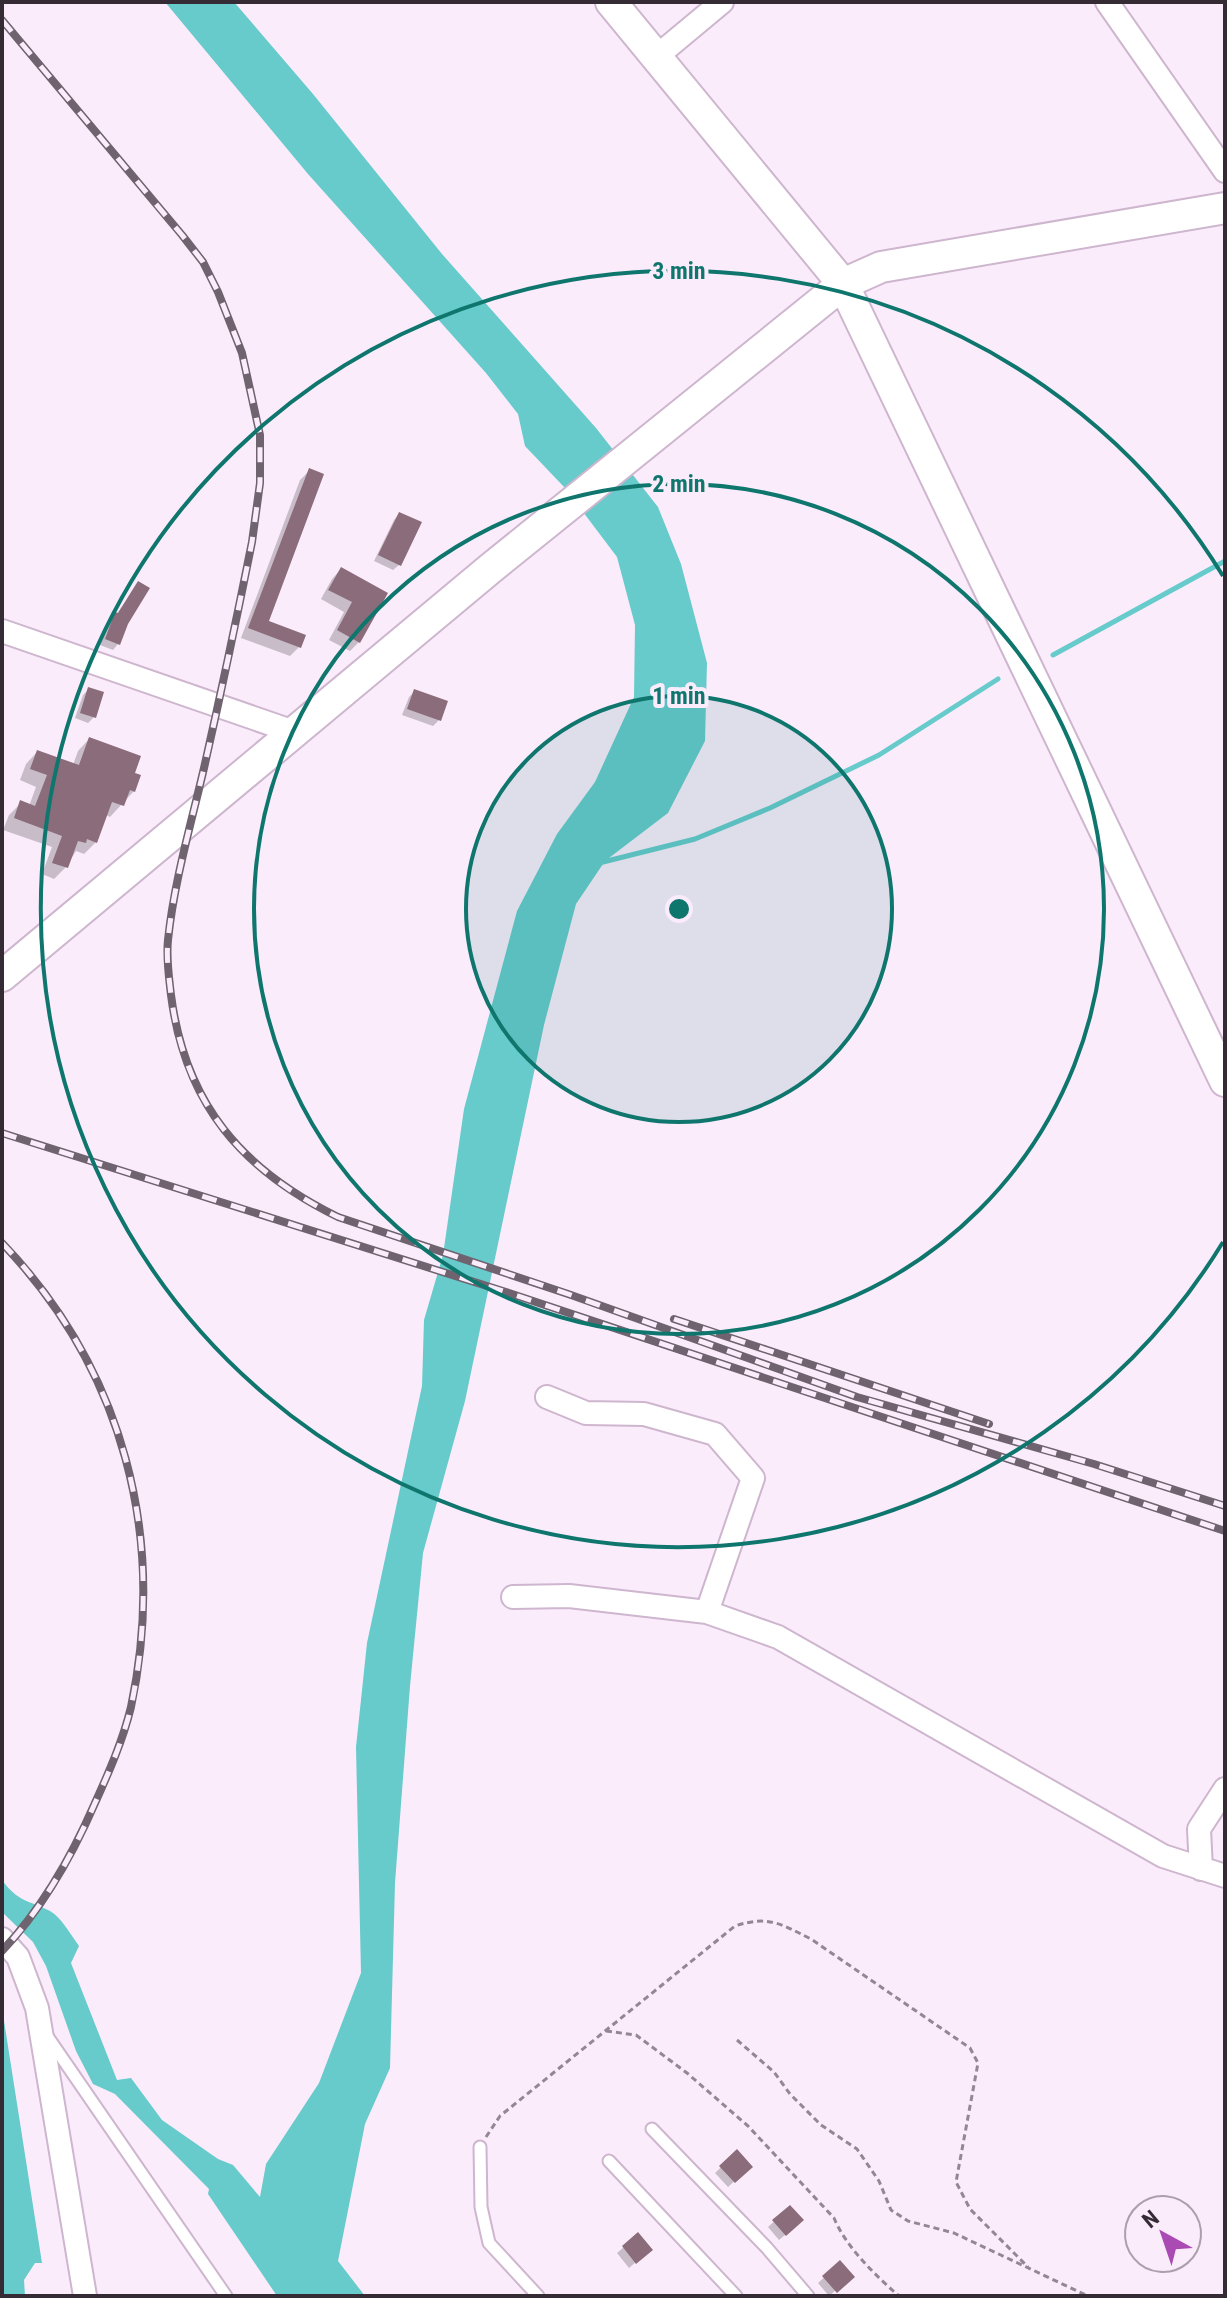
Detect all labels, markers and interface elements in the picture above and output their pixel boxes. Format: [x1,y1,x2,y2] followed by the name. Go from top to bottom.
[652,257,706,285] text: 3 min
[652,470,706,498] text: 2 min
[652,682,706,710] text: 1 min
[665,895,693,923] centre of rings
[1123,2194,1203,2274] north arrow
[1137,2205,1164,2233] text: N

